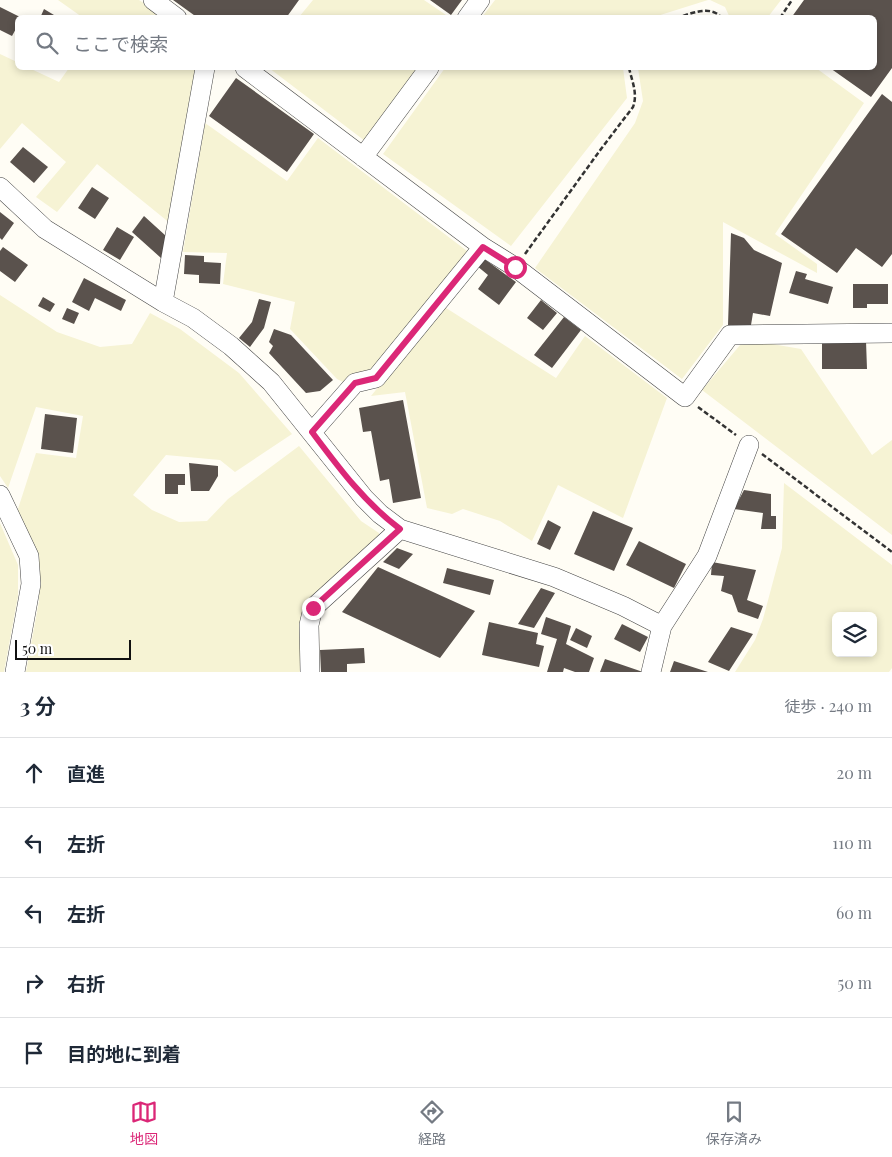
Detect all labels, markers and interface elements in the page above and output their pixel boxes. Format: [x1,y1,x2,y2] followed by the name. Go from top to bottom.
[15,15,877,70] search box
[33,29,61,57] icon: search
[73,30,168,56] text: ここで検索
[504,256,527,279] route start
[302,597,325,620] route end
[832,612,877,657] map controls
[832,612,877,657] button: layers
[15,637,131,660] scale bar
[22,639,52,658] text: 50 m
[20,691,56,719] text: 3 分
[784,695,872,716] text: 徒歩 · 240 m
[20,759,48,787] icon: ahead
[67,760,105,786] text: 直進
[837,762,872,783] text: 20 m
[20,829,48,857] icon: left
[67,830,105,856] text: 左折
[832,832,872,853] text: 110 m
[20,899,48,927] icon: left
[67,900,105,926] text: 左折
[836,902,872,923] text: 60 m
[20,969,48,997] icon: right
[67,970,105,996] text: 右折
[838,972,872,993] text: 50 m
[20,1039,48,1067] icon: arrive
[67,1040,181,1066] text: 目的地に到着
[130,1098,158,1148] tab: 地図
[418,1098,446,1148] tab: 経路
[706,1098,762,1148] tab: 保存済み

